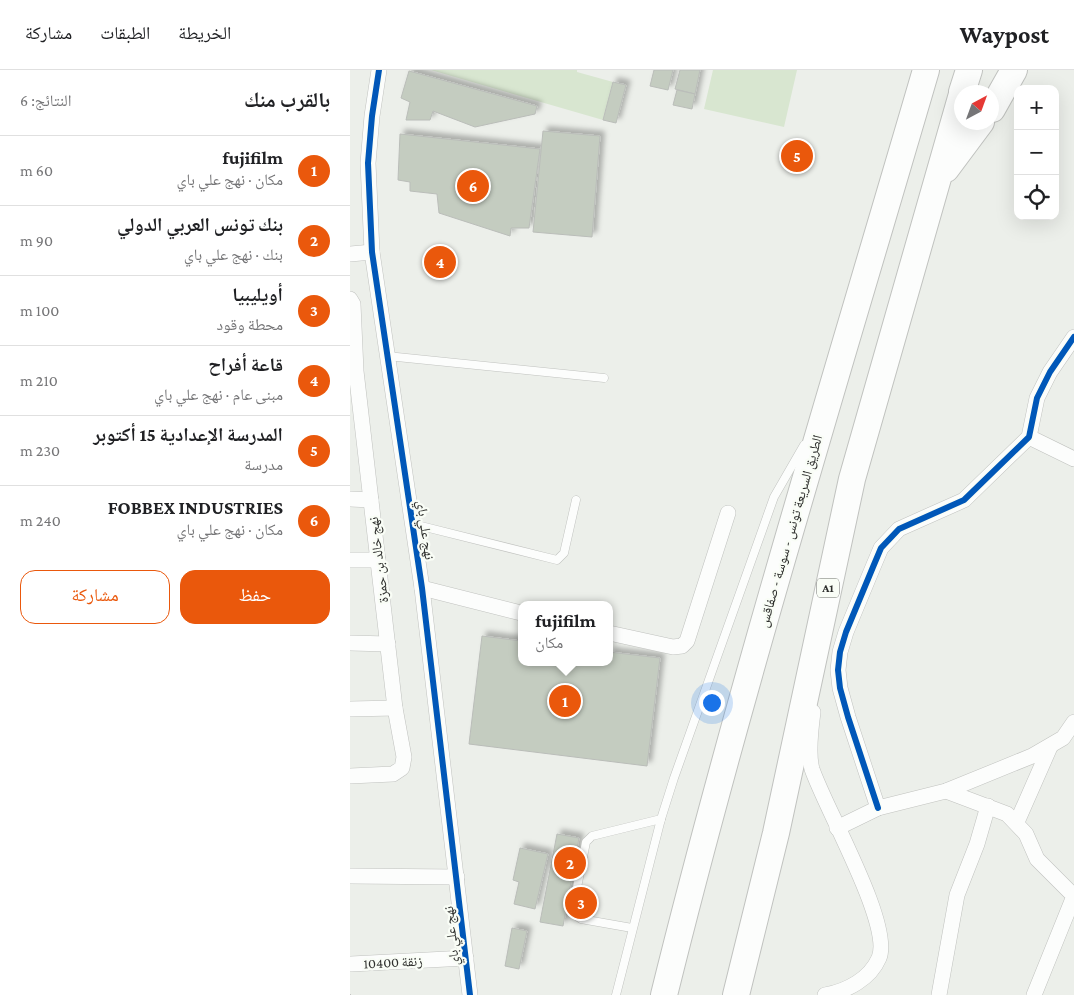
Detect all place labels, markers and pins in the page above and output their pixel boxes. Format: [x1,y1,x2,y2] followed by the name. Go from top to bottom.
[781,137,813,175] pin: 5
[457,167,489,205] pin: 6
[424,243,456,281] pin: 4
[549,682,581,720] pin: 1
[554,844,586,882] pin: 2
[565,884,597,922] pin: 3

